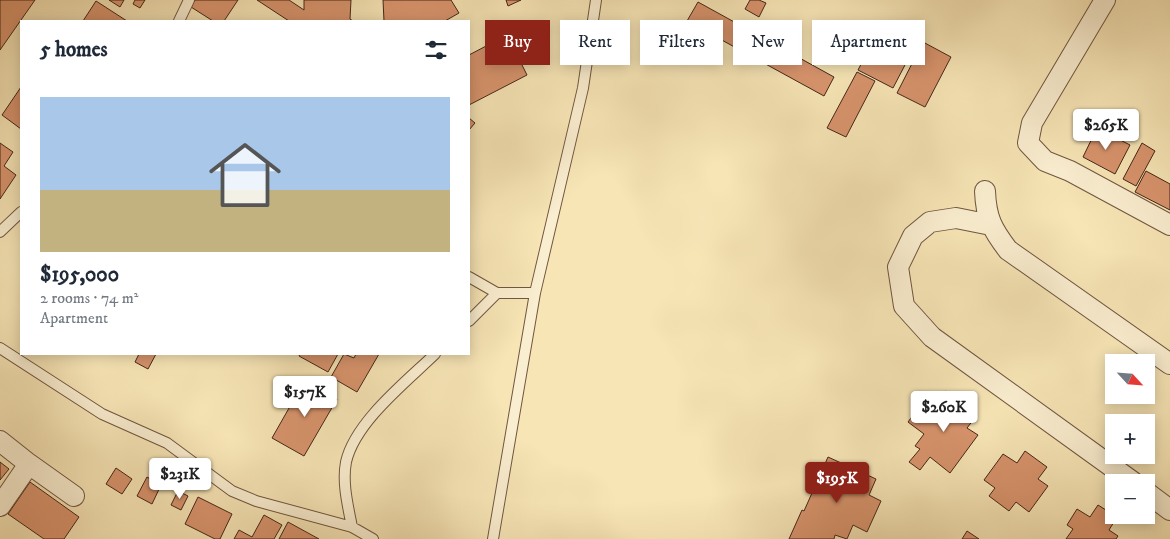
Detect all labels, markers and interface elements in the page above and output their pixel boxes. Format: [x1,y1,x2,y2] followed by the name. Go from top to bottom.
[485,20,550,65] chip: Buy
[560,20,630,65] chip: Rent
[640,20,723,65] chip: Filters
[733,20,802,65] chip: New
[812,20,925,65] chip: Apartment
[422,36,450,64] icon: filters
[40,37,108,63] text: 5 homes
[1071,108,1141,151] pin: $265K
[1084,115,1128,135] text: $265K
[200,130,290,220] icon: home
[40,262,119,288] text: $195,000
[40,288,138,308] text: 2 rooms · 74 m²
[40,308,108,328] text: Apartment
[1105,354,1155,404] north arrow
[1105,354,1155,524] map controls
[270,376,340,418] pin: $157K
[284,382,326,402] text: $157K
[909,390,979,433] pin: $260K
[922,397,966,417] text: $260K
[1105,414,1155,464] button: +
[145,458,215,500] pin: $231K
[802,462,872,504] pin: $195K
[160,464,200,484] text: $231K
[816,468,858,488] text: $195K
[1105,474,1155,524] button: −

